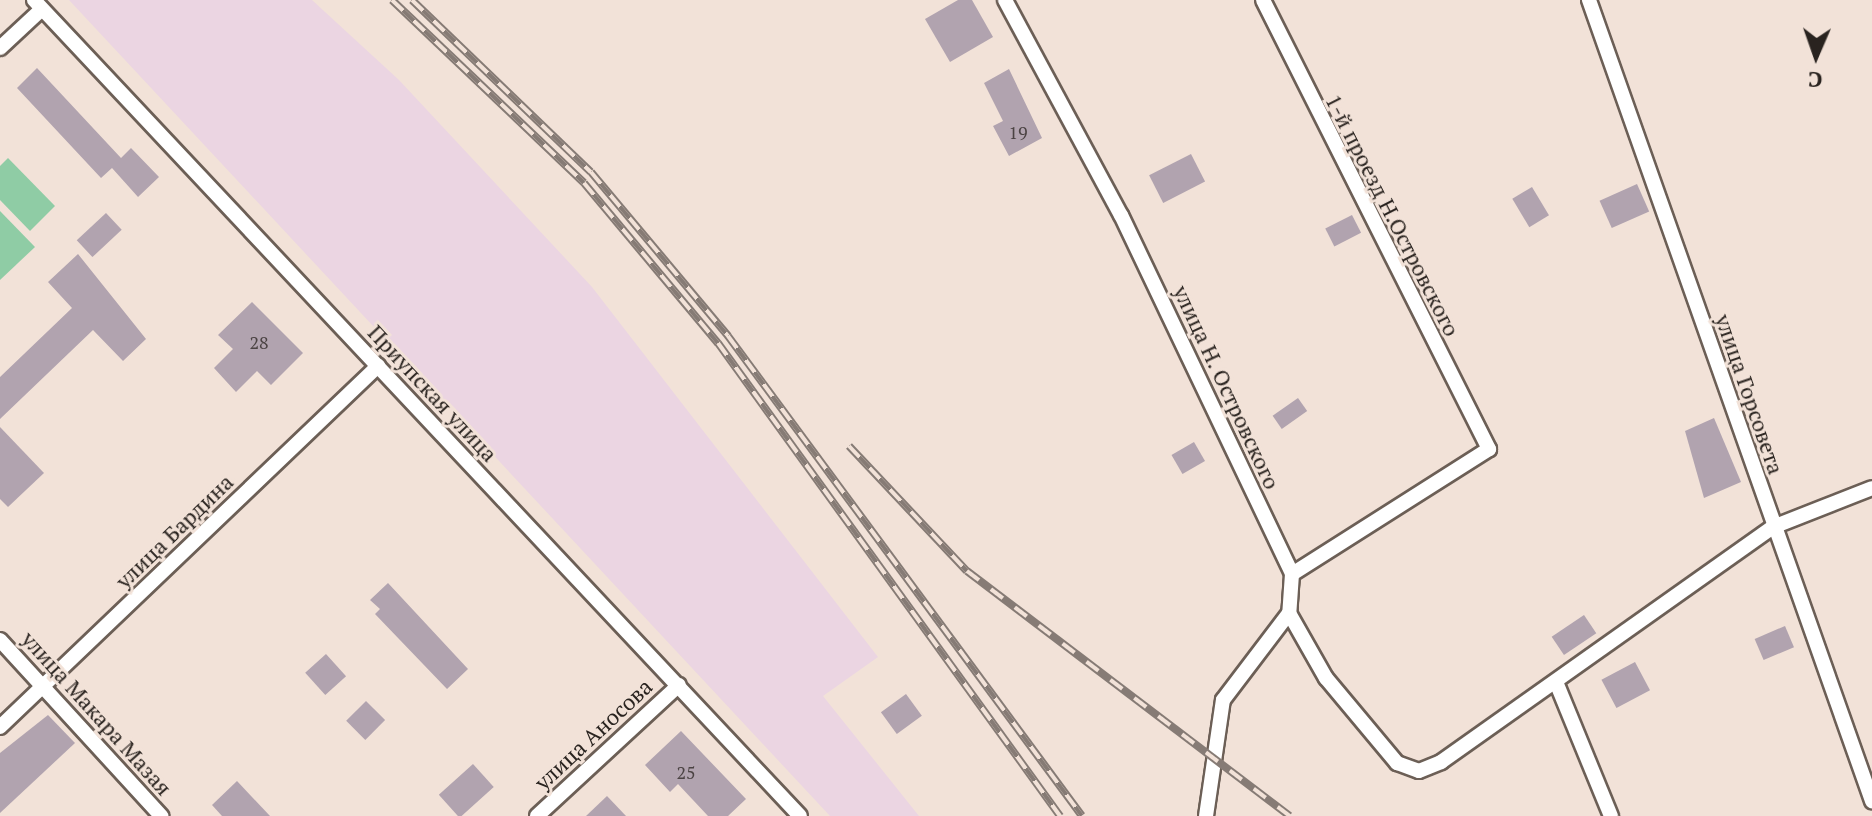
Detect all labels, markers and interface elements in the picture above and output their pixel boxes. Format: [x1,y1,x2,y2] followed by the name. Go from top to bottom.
[1776,16,1856,96] north arrow
[1807,66,1823,95] text: С
[1320,90,1466,340] street label: 1-й проезд Н.Островского
[1008,121,1028,143] house number: 19
[1168,281,1286,493] street label: улица Н. Островского
[1710,311,1790,477] street label: улица Горсовета
[363,319,503,467] street label: Приупская улица
[249,331,269,353] house number: 28
[110,468,238,594] street label: улица Бардина
[16,626,178,800] street label: улица Макара Мазая
[529,673,657,795] street label: улица Аносова
[676,761,696,783] house number: 25

